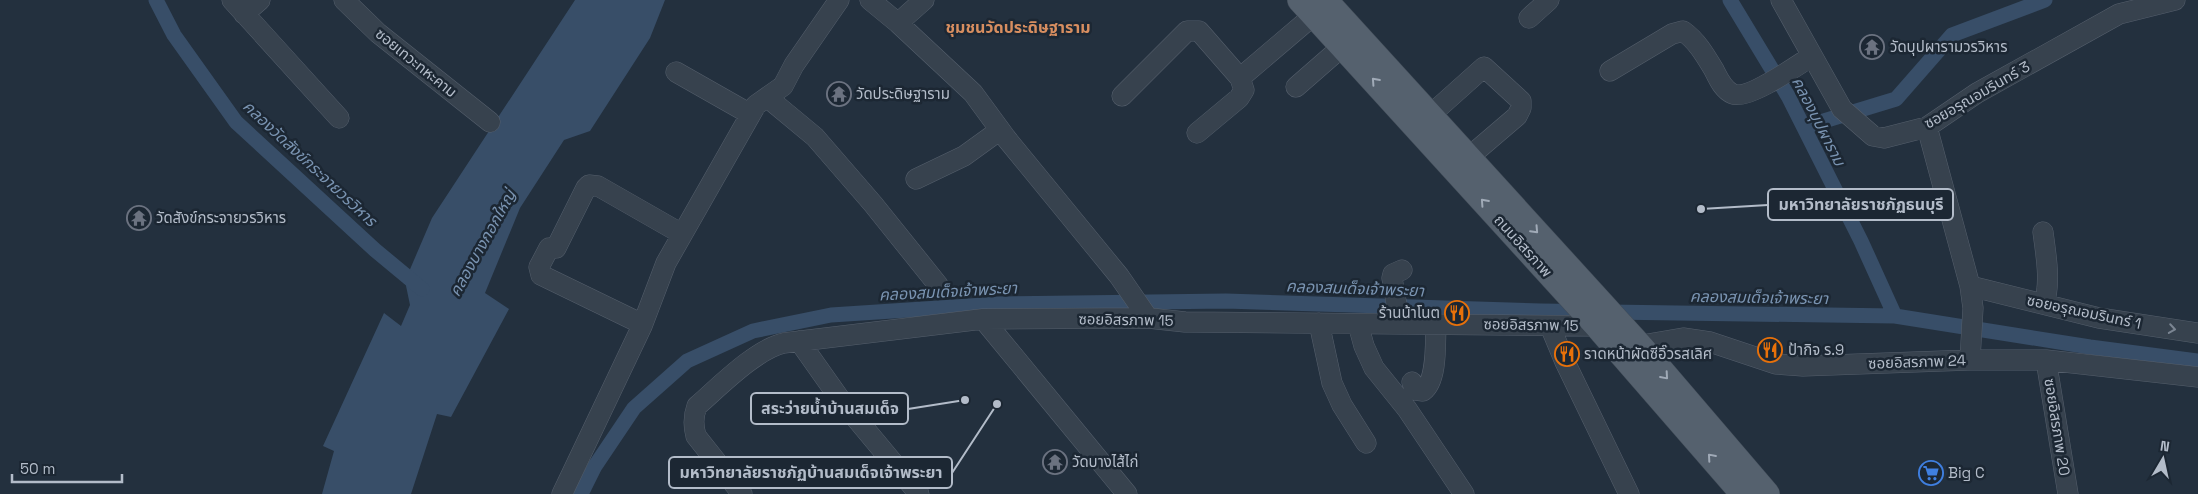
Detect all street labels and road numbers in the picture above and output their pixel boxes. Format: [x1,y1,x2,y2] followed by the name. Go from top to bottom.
[372,24,461,101] street label: ซอยเทวะทหะคาม
[1920,57,2033,133] street label: ซอยอรุณอมรินทร์ 3
[1490,211,1556,281] street label: ถนนอิสรภาพ
[2025,290,2143,333] street label: ซอยอรุณอมรินทร์ 1
[1078,309,1174,330] street label: ซอยอิสรภาพ 15
[1483,314,1579,335] street label: ซอยอิสรภาพ 15
[1868,350,1966,373] street label: ซอยอิสรภาพ 24
[2040,377,2075,477] street label: ซอยอิสรภาพ 20

